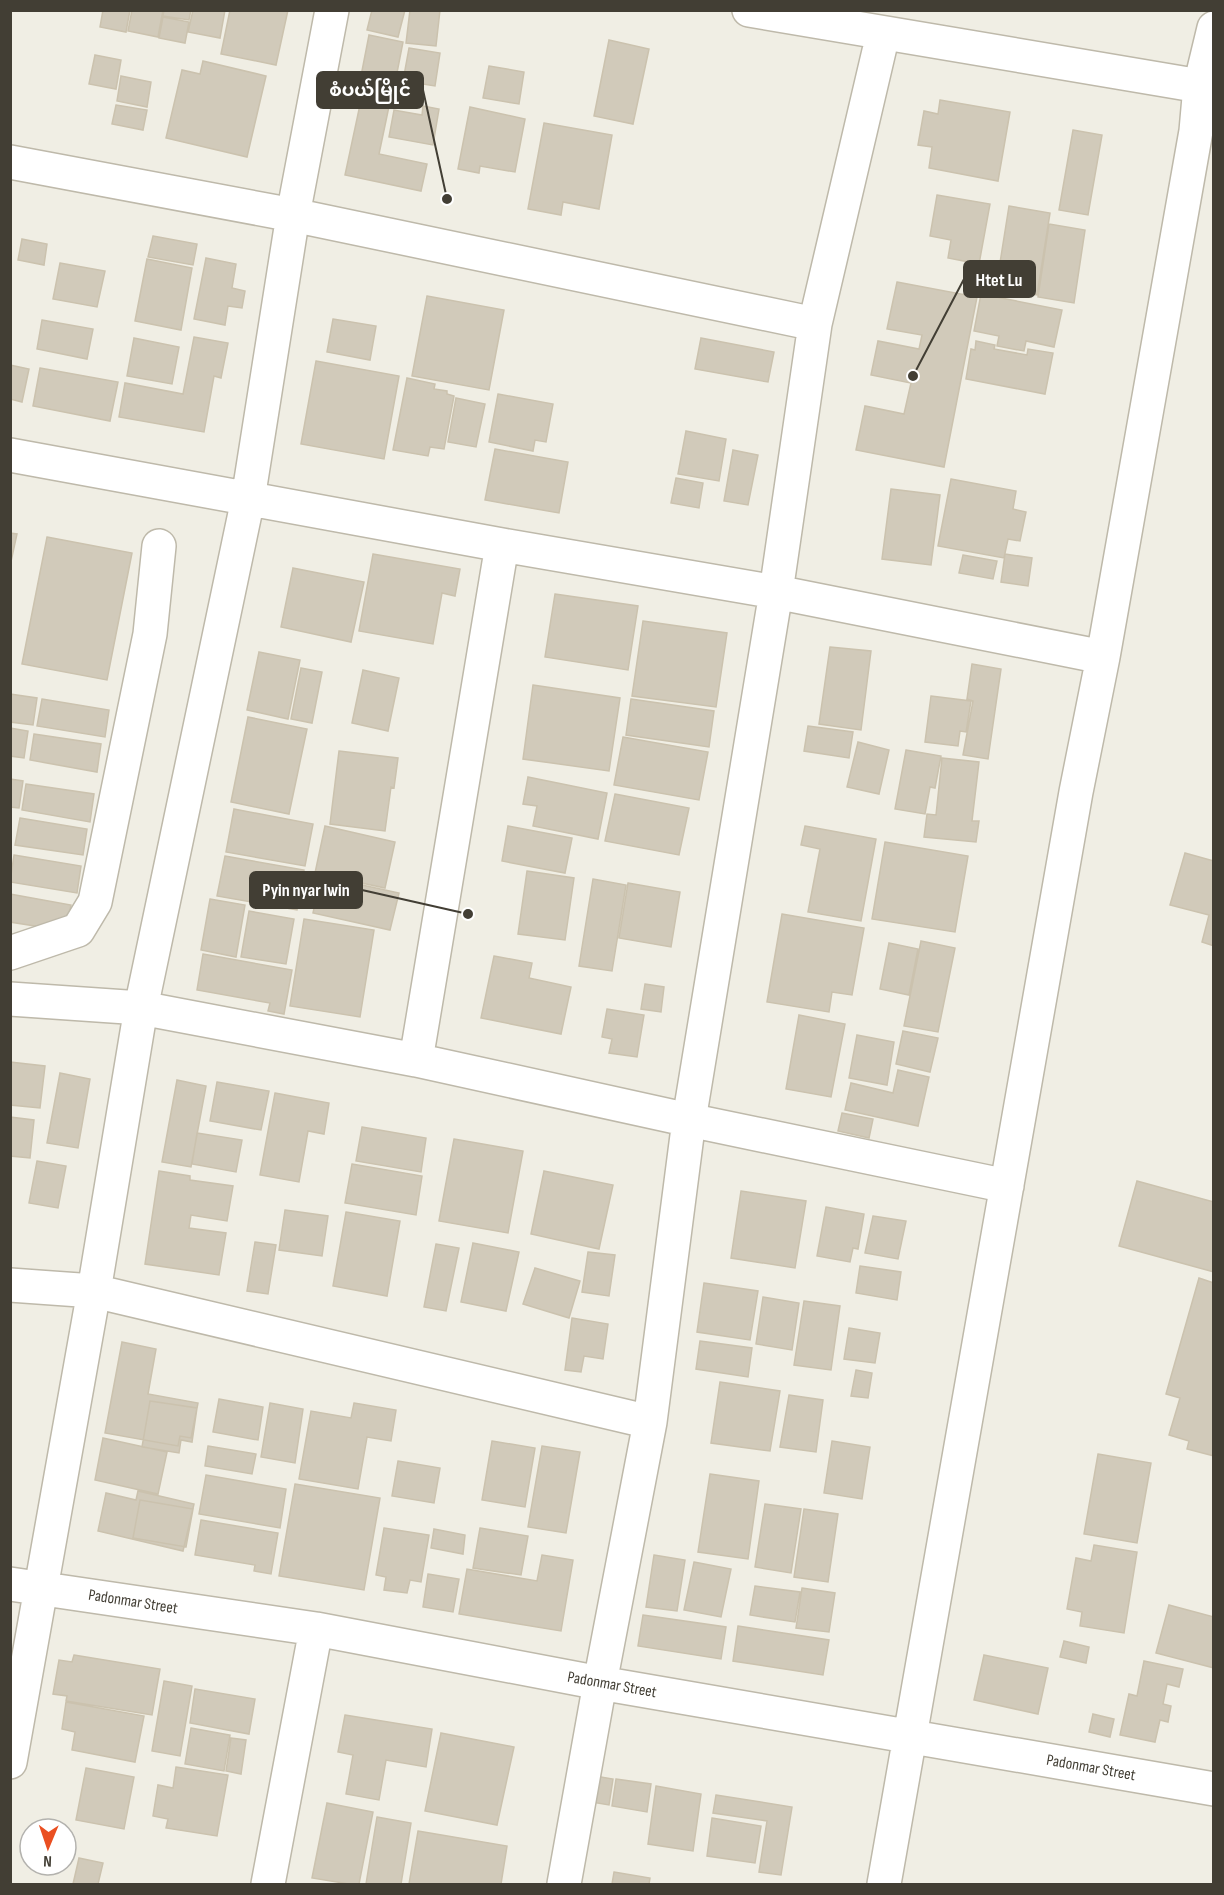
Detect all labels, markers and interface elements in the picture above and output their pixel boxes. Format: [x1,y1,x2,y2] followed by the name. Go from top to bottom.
[317,72,423,108] callout: စံပယ်မြိုင်
[329,78,411,104] text: စံပယ်မြိုင်
[964,261,1035,297] callout: Htet Lu
[976,270,1023,291] text: Htet Lu
[250,872,362,908] callout: Pyin nyar lwin
[262,880,350,901] text: Pyin nyar lwin
[87,1586,179,1618] street label: Padonmar Street
[566,1668,658,1702] street label: Padonmar Street
[1045,1751,1137,1785] street label: Padonmar Street
[18,1817,78,1877] north arrow
[43,1851,52,1870] text: N

